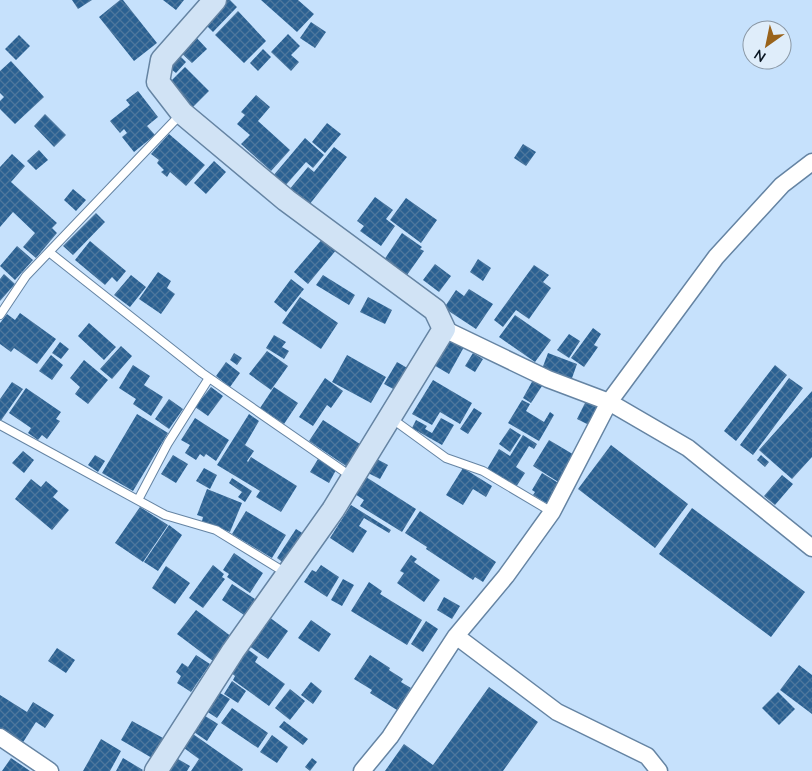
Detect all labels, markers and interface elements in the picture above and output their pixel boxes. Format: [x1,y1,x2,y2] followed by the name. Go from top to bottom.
[742,20,792,70] north arrow
[751,45,770,66] text: N

